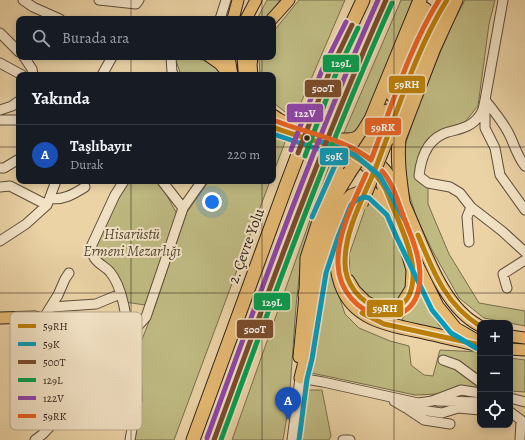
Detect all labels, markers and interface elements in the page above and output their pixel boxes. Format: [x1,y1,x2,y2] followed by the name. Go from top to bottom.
[16,16,276,60] search box
[30,27,52,49] icon: search
[62,28,129,48] text: Burada ara
[322,54,360,73] line badge: 129L
[331,56,351,71] text: 129L
[388,75,426,94] line badge: 59RH
[394,77,420,92] text: 59RH
[304,79,342,98] line badge: 500T
[312,81,335,96] text: 500T
[32,87,90,110] text: Yakında
[286,103,324,123] line badge: 122V
[294,106,316,121] text: 122V
[364,117,402,136] line badge: 59RK
[371,120,396,135] text: 59RK
[302,133,312,143] unlabelled marker
[70,136,132,156] text: Taşlıbayır
[41,146,49,163] text: A
[227,146,260,163] text: 220 m
[319,147,349,166] line badge: 59K
[325,149,343,164] text: 59K
[70,156,104,173] text: Durak
[202,192,222,212] your location
[223,205,269,286] street label: 2. Çevre Yolu
[83,224,181,261] park label: Hisarüstü Ermeni Mezarlığı
[253,292,291,311] line badge: 129L
[262,295,282,310] text: 129L
[366,299,404,318] line badge: 59RH
[372,301,398,316] text: 59RH
[10,312,142,430] legend
[43,319,68,334] text: 59RH
[236,319,274,339] line badge: 500T
[477,320,513,428] map controls
[477,320,513,356] button: +
[244,322,267,337] text: 500T
[43,337,60,352] text: 59K
[43,355,65,370] text: 500T
[477,356,513,392] button: −
[43,373,63,388] text: 129L
[275,387,301,420] pin: A
[43,391,64,406] text: 122V
[477,392,513,428] button: locate
[43,409,66,424] text: 59RK

